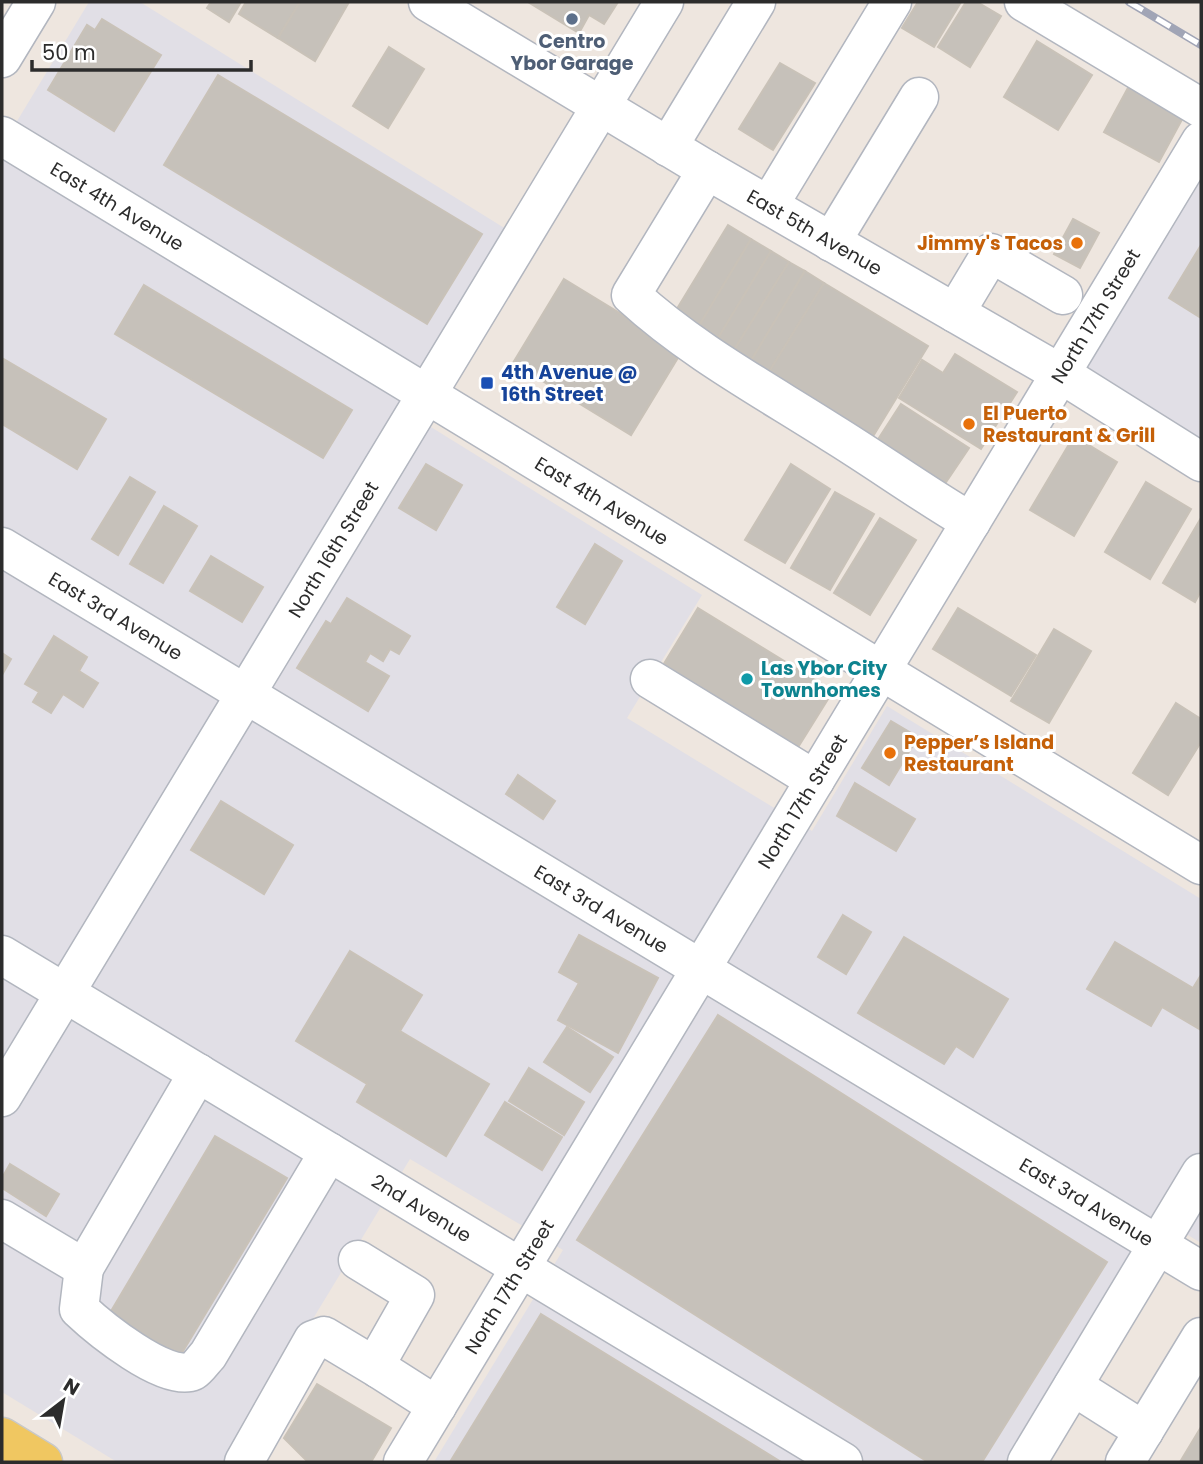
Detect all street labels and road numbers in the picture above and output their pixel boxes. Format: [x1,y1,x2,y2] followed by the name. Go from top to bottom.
[45,156,189,258] street label: East 4th Avenue
[742,183,887,282] street label: East 5th Avenue
[1045,244,1147,389] street label: North 17th Street
[530,450,674,552] street label: East 4th Avenue
[282,476,385,623] street label: North 16th Street
[43,565,188,667] street label: East 3rd Avenue
[751,729,854,874] street label: North 17th Street
[529,858,673,960] street label: East 3rd Avenue
[1014,1151,1158,1253] street label: East 3rd Avenue
[366,1168,477,1249] street label: 2nd Avenue
[458,1214,561,1359] street label: North 17th Street

